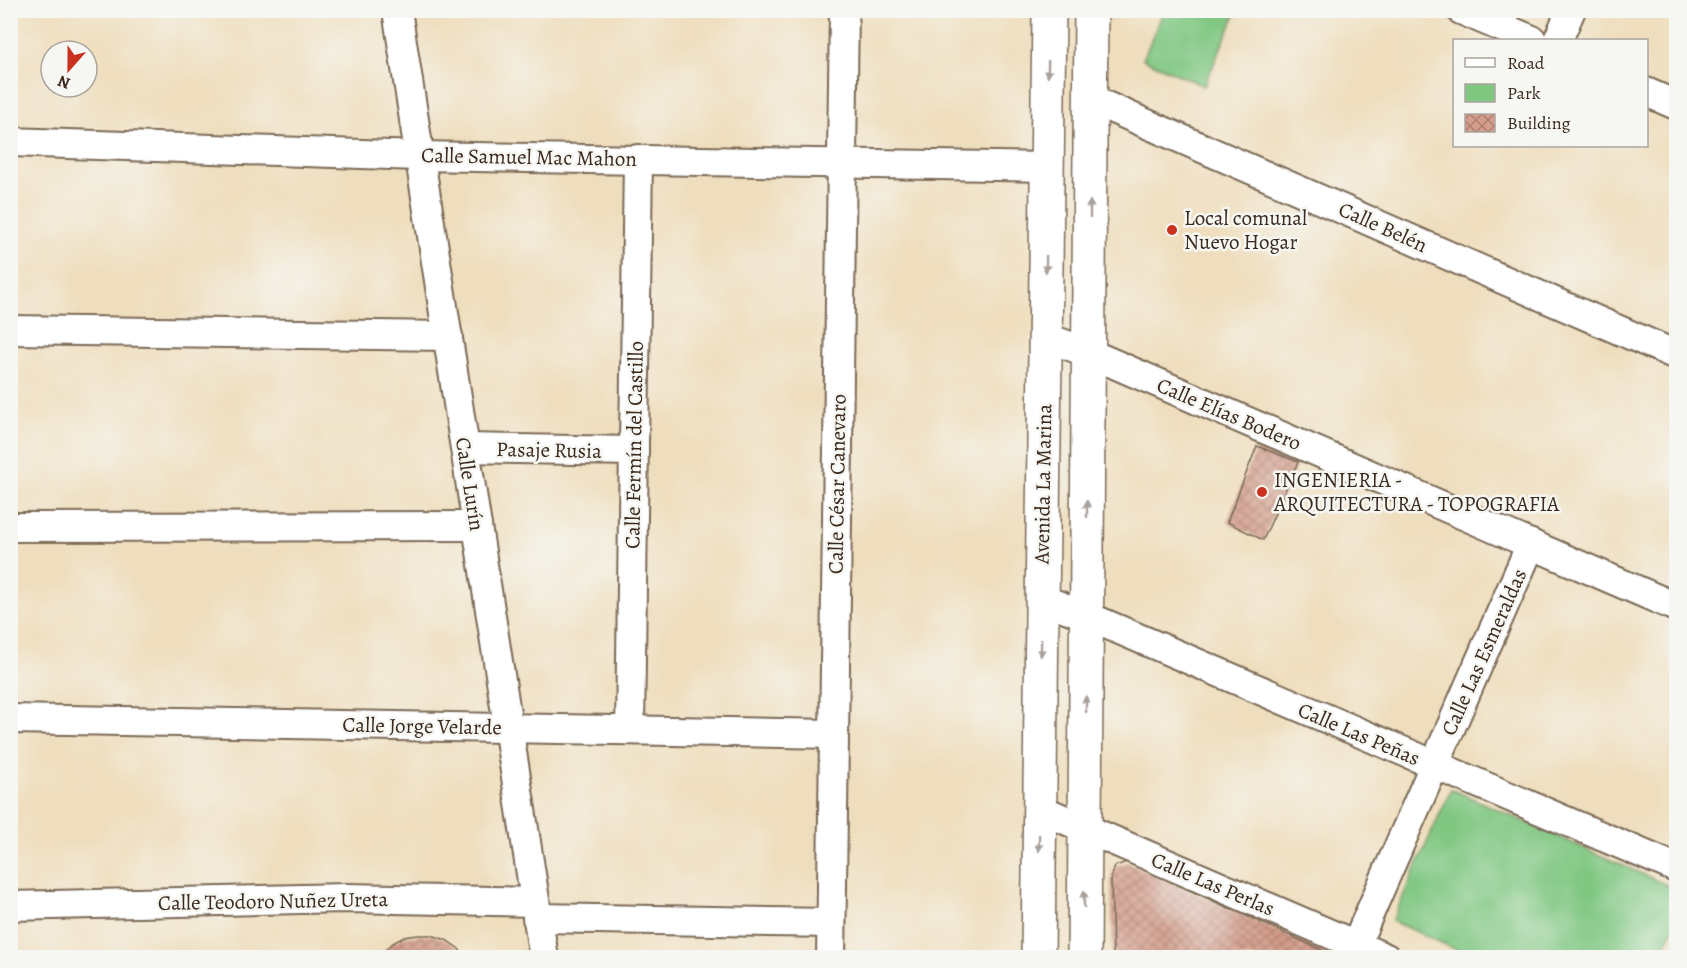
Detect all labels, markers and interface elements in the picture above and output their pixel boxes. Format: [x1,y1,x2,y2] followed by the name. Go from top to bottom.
[39,39,99,99] north arrow
[1453,39,1648,147] legend
[1507,51,1545,75] text: Road
[1043,59,1053,78] one-way arrow
[54,70,73,94] text: N
[1507,81,1541,105] text: Park
[1507,111,1571,135] text: Building
[421,141,637,173] street label: Calle Samuel Mac Mahon
[1334,195,1432,259] street label: Calle Belén
[1085,200,1094,219] one-way arrow
[1184,204,1307,256] place label: Local comunal Nuevo Hogar
[1165,223,1179,237] marker: Local comunal Nuevo Hogar
[1041,254,1050,273] one-way arrow
[618,341,650,549] street label: Calle Fermín del Castillo
[1152,371,1306,457] street label: Calle Elías Bodero
[821,394,853,574] street label: Calle César Canevaro
[1028,403,1058,565] street label: Avenida La Marina
[449,435,491,533] street label: Calle Lurín
[496,435,602,465] street label: Pasaje Rusia
[1273,466,1560,518] place label: INGENIERIA - ARQUITECTURA - TOPOGRAFIA
[1255,485,1269,499] marker: INGENIERIA - ARQUITECTURA - TOPOGRAFIA
[1082,500,1092,519] one-way arrow
[1435,564,1533,740] street label: Calle Las Esmeraldas
[1036,638,1046,657] one-way arrow
[1081,695,1091,714] one-way arrow
[1294,696,1424,772] street label: Calle Las Peñas
[342,711,502,741] street label: Calle Jorge Velarde
[1034,833,1044,852] one-way arrow
[1147,845,1279,923] street label: Calle Las Perlas
[158,885,389,917] street label: Calle Teodoro Nuñez Ureta
[1080,890,1089,909] one-way arrow

